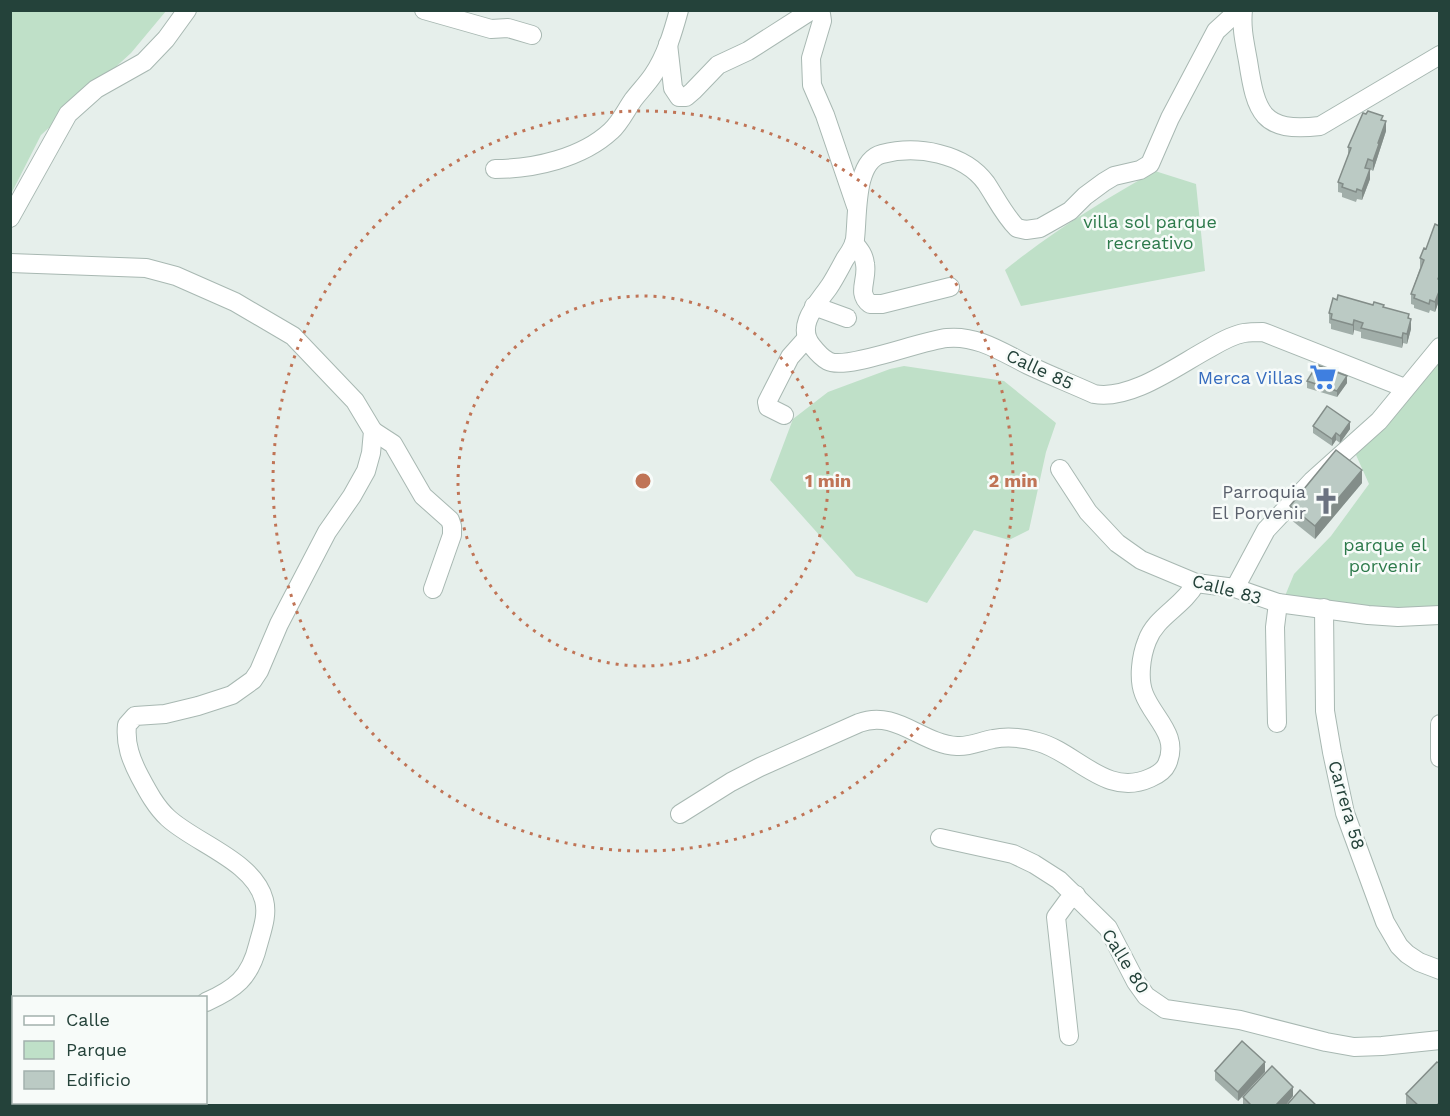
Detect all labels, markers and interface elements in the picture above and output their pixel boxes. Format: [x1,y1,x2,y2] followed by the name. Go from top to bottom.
[1083,211,1217,253] park label: villa sol parque recreativo
[1003,344,1077,394] street label: Calle 85
[1308,362,1338,392] supermarket icon: Merca Villas
[1198,367,1303,388] place label: Merca Villas
[805,470,851,491] text: 1 min
[988,470,1038,491] text: 2 min
[633,471,653,491] centre of rings
[1212,481,1306,523] place label: Parroquia El Porvenir
[1311,486,1341,516] church icon: Parroquia El Porvenir
[1343,534,1427,576] park label: parque el porvenir
[1190,570,1264,608] street label: Calle 83
[1324,758,1370,852] street label: Carrera 58
[1098,925,1154,997] street label: Calle 80
[12,996,207,1104] legend
[66,1009,110,1030] text: Calle
[66,1039,127,1060] text: Parque
[66,1069,131,1090] text: Edificio

